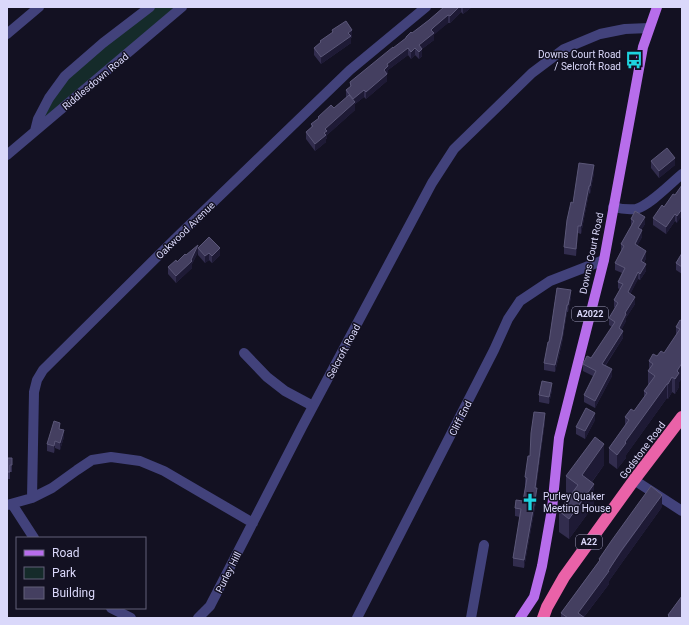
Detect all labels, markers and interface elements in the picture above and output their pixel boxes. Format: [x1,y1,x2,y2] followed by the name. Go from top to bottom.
[538,49,621,72] place label: Downs Court Road / Selcroft Road
[624,50,644,70] bus stop icon: Downs Court Road / Selcroft Road
[60,51,130,112] street label: Riddlesdown Road
[154,200,217,261] street label: Oakwood Avenue
[577,211,605,295] street label: Downs Court Road
[572,307,608,321] road number: A2022
[324,322,362,380] street label: Selcroft Road
[447,399,474,437] street label: Cliff End
[617,420,667,481] street label: Godstone Road
[543,491,610,514] place label: Purley Quaker Meeting House
[520,492,540,512] church icon: Purley Quaker Meeting House
[576,535,602,549] road number: A22
[16,537,146,609] legend
[52,546,80,560] text: Road
[213,550,243,595] street label: Purley Hill
[52,566,77,580] text: Park
[52,586,95,600] text: Building

